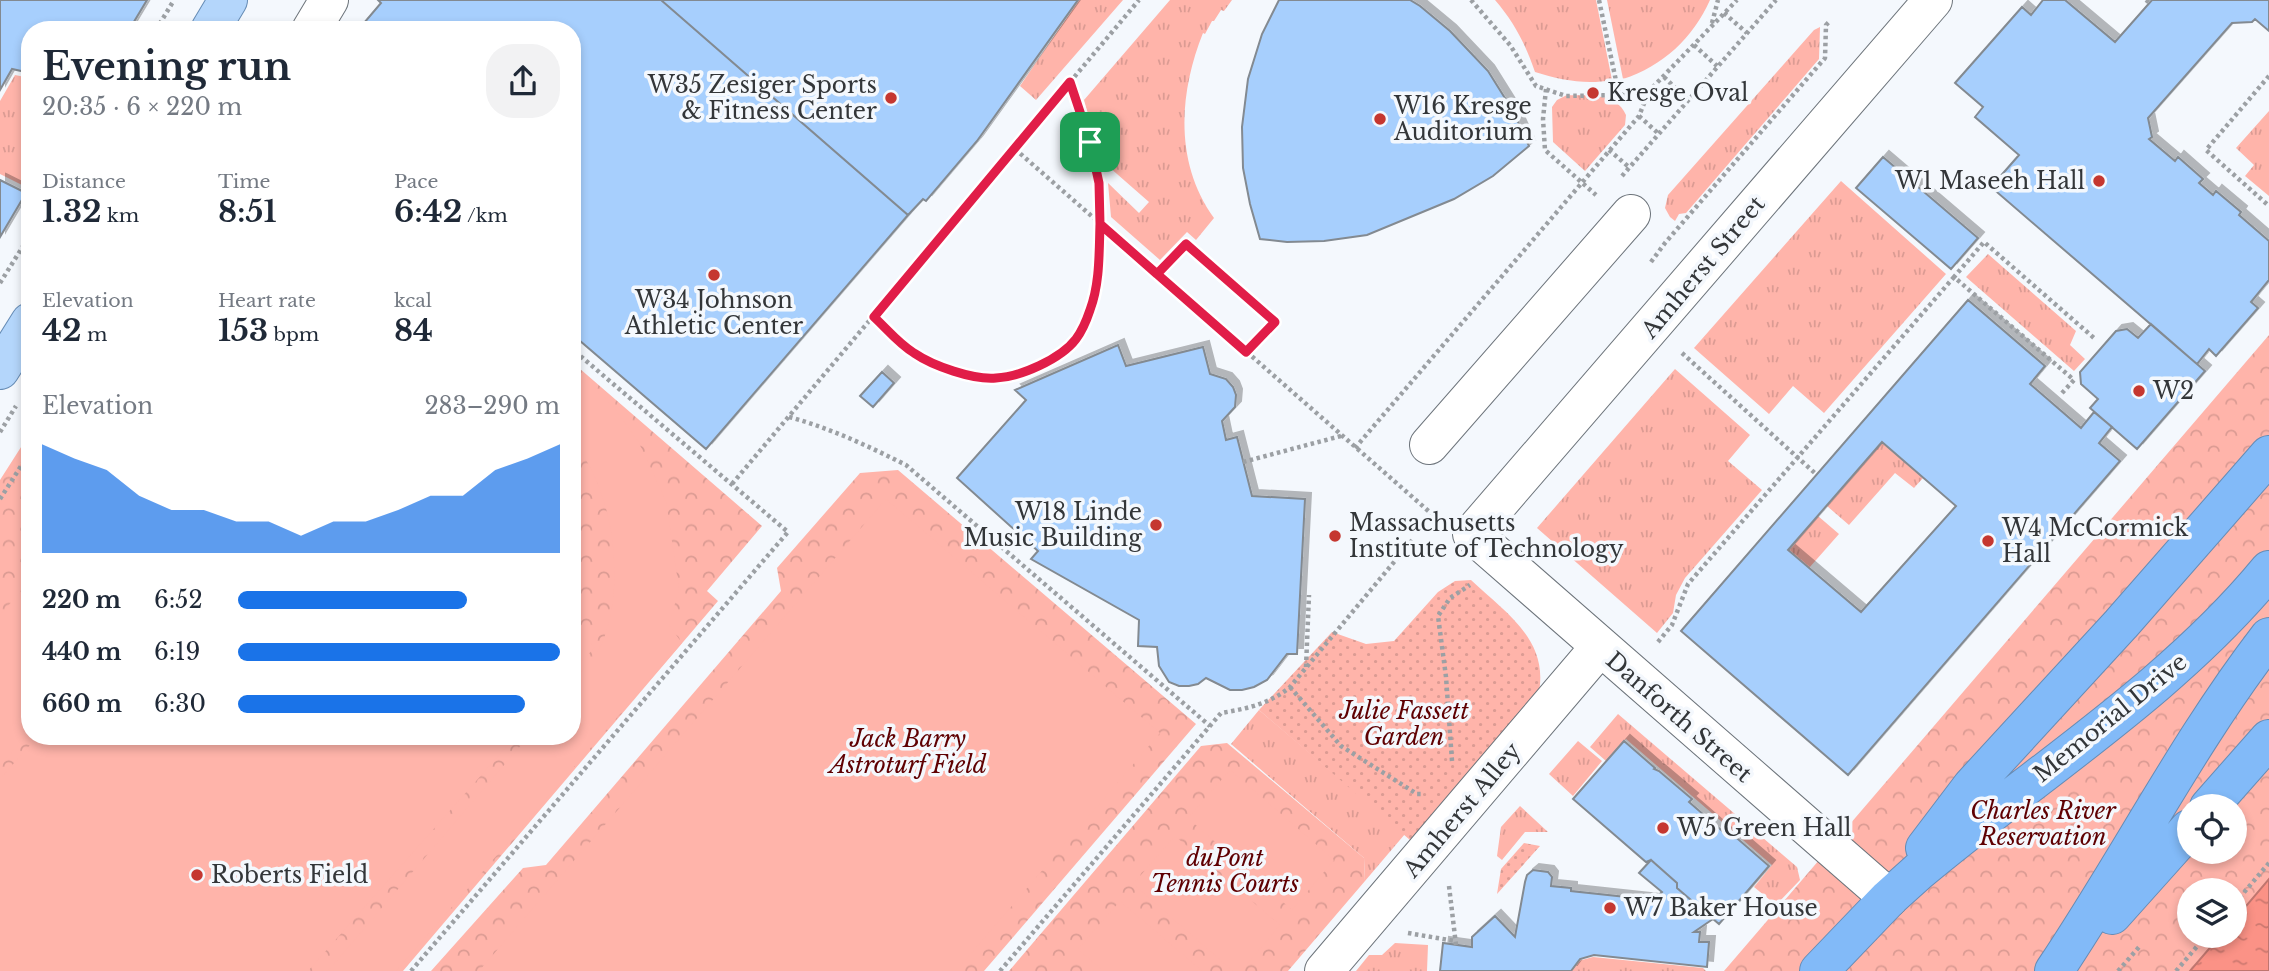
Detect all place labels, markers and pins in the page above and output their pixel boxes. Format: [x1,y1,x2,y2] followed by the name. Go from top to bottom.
[647,71,877,125] place label: W35 Zesiger Sports & Fitness Center
[1607,79,1748,107] place label: Kresge Oval
[1585,85,1601,101] marker: Kresge Oval
[883,90,899,106] marker: W35 Zesiger Sports & Fitness Center
[1393,92,1533,146] place label: W16 Kresge Auditorium
[1372,111,1388,127] marker: W16 Kresge Auditorium
[1060,112,1120,172] pin
[1894,167,2085,195] place label: W1 Maseeh Hall
[2091,173,2107,189] marker: W1 Maseeh Hall
[706,267,722,283] marker: W34 Johnson Athletic Center
[624,286,803,340] place label: W34 Johnson Athletic Center
[2152,377,2194,405] place label: W2
[2131,383,2147,399] marker: W2
[964,498,1142,552] place label: W18 Linde Music Building
[1349,509,1624,563] place label: Massachusetts Institute of Technology
[2001,514,2189,568] place label: W4 McCormick Hall
[1148,517,1164,533] marker: W18 Linde Music Building
[1327,528,1343,544] marker: Massachusetts Institute of Technology
[1980,533,1996,549] marker: W4 McCormick Hall
[1676,814,1852,842] place label: W5 Green Hall
[1655,820,1671,836] marker: W5 Green Hall
[211,861,368,889] place label: Roberts Field
[189,867,205,883] marker: Roberts Field
[1623,894,1818,922] place label: W7 Baker House
[1602,900,1618,916] marker: W7 Baker House

